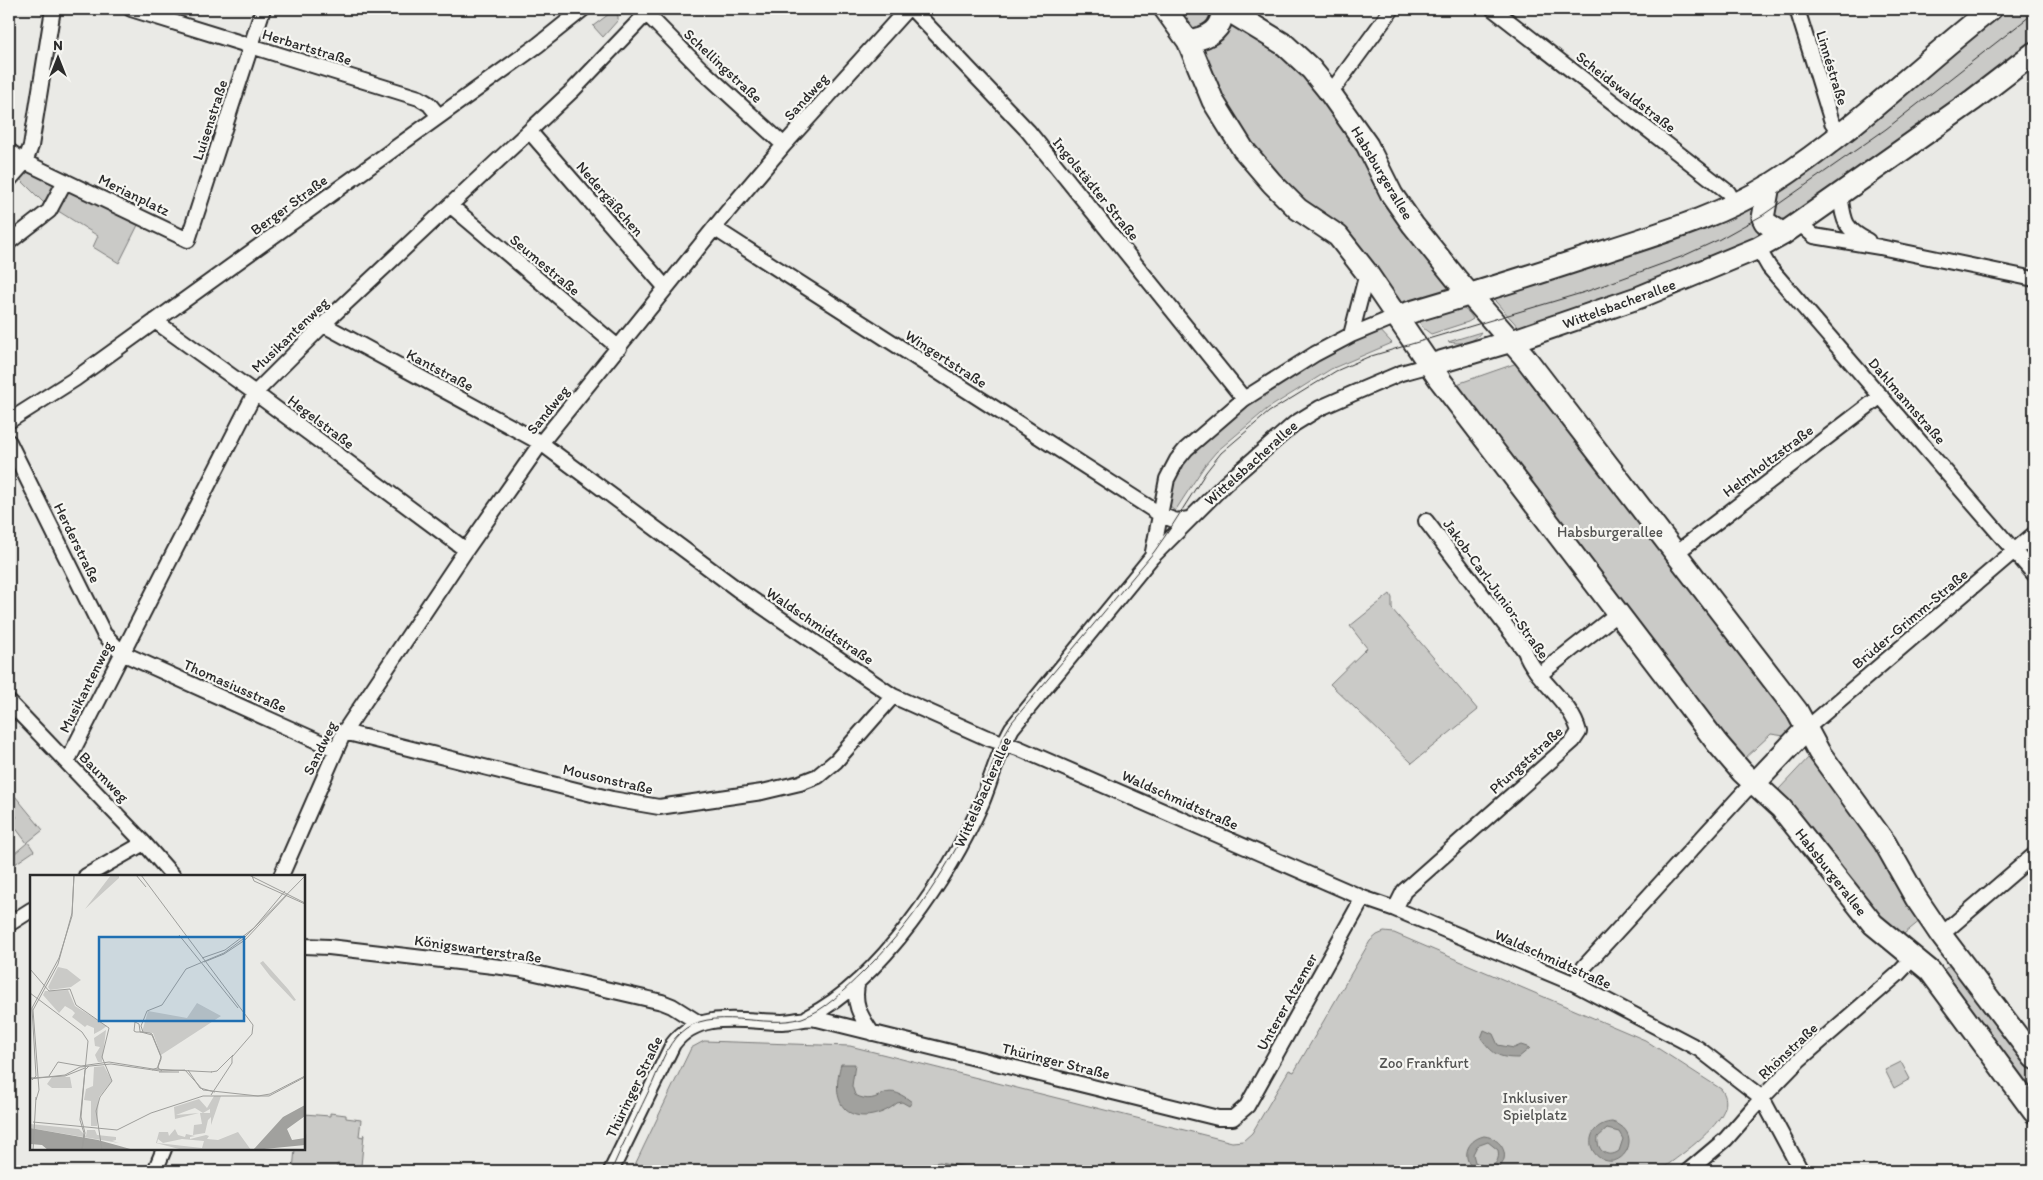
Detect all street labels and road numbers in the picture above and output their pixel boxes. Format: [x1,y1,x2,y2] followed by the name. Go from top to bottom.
[260,25,354,69] street label: Herbartstraße
[680,25,766,107] street label: Schellingstraße
[1812,28,1852,108] street label: Linnéstraße
[1572,47,1680,137] street label: Scheidswaldstraße
[780,69,832,124] street label: Sandweg
[189,77,231,163] street label: Luisenstraße
[1347,123,1417,223] street label: Habsburgerallee
[1049,134,1143,244] street label: Ingolstädter Straße
[573,158,648,241] street label: Nedergäßchen
[95,170,173,220] street label: Merianplatz
[247,171,331,239] street label: Berger Straße
[506,230,584,300] street label: Seumestraße
[1560,275,1678,333] street label: Wittelsbacherallee
[248,293,333,376] street label: Musikantenweg
[902,326,990,392] street label: Wingertstraße
[403,345,477,395] street label: Kantstraße
[1865,354,1949,448] street label: Dahlmannstraße
[523,382,573,438] street label: Sandweg
[284,391,358,453] street label: Hegelstraße
[1201,416,1301,510] street label: Wittelsbacherallee
[1719,421,1817,501] street label: Helmholtzstraße
[50,500,104,586] street label: Herderstraße
[1439,516,1553,662] street label: Jakob-Carl-Junior-Straße
[1848,565,1972,673] street label: Brüder-Grimm-Straße
[763,583,877,669] street label: Waldschmidtstraße
[55,638,117,736] street label: Musikantenweg
[181,655,289,717] street label: Thomasiusstraße
[299,718,341,778] street label: Sandweg
[1486,722,1566,798] street label: Pfungststraße
[951,734,1015,850] street label: Wittelsbacherallee
[75,748,133,806] street label: Baumweg
[561,760,655,798] street label: Mousonstraße
[1119,766,1241,834] street label: Waldschmidtstraße
[1791,825,1871,919] street label: Habsburgerallee
[1492,925,1614,993] street label: Waldschmidtstraße
[413,931,543,967] street label: Königswarterstraße
[1253,950,1321,1054] street label: Unterer Atzemer
[1754,1019,1822,1083] street label: Rhönstraße
[602,1033,666,1141] street label: Thüringer Straße
[1000,1039,1112,1083] street label: Thüringer Straße

